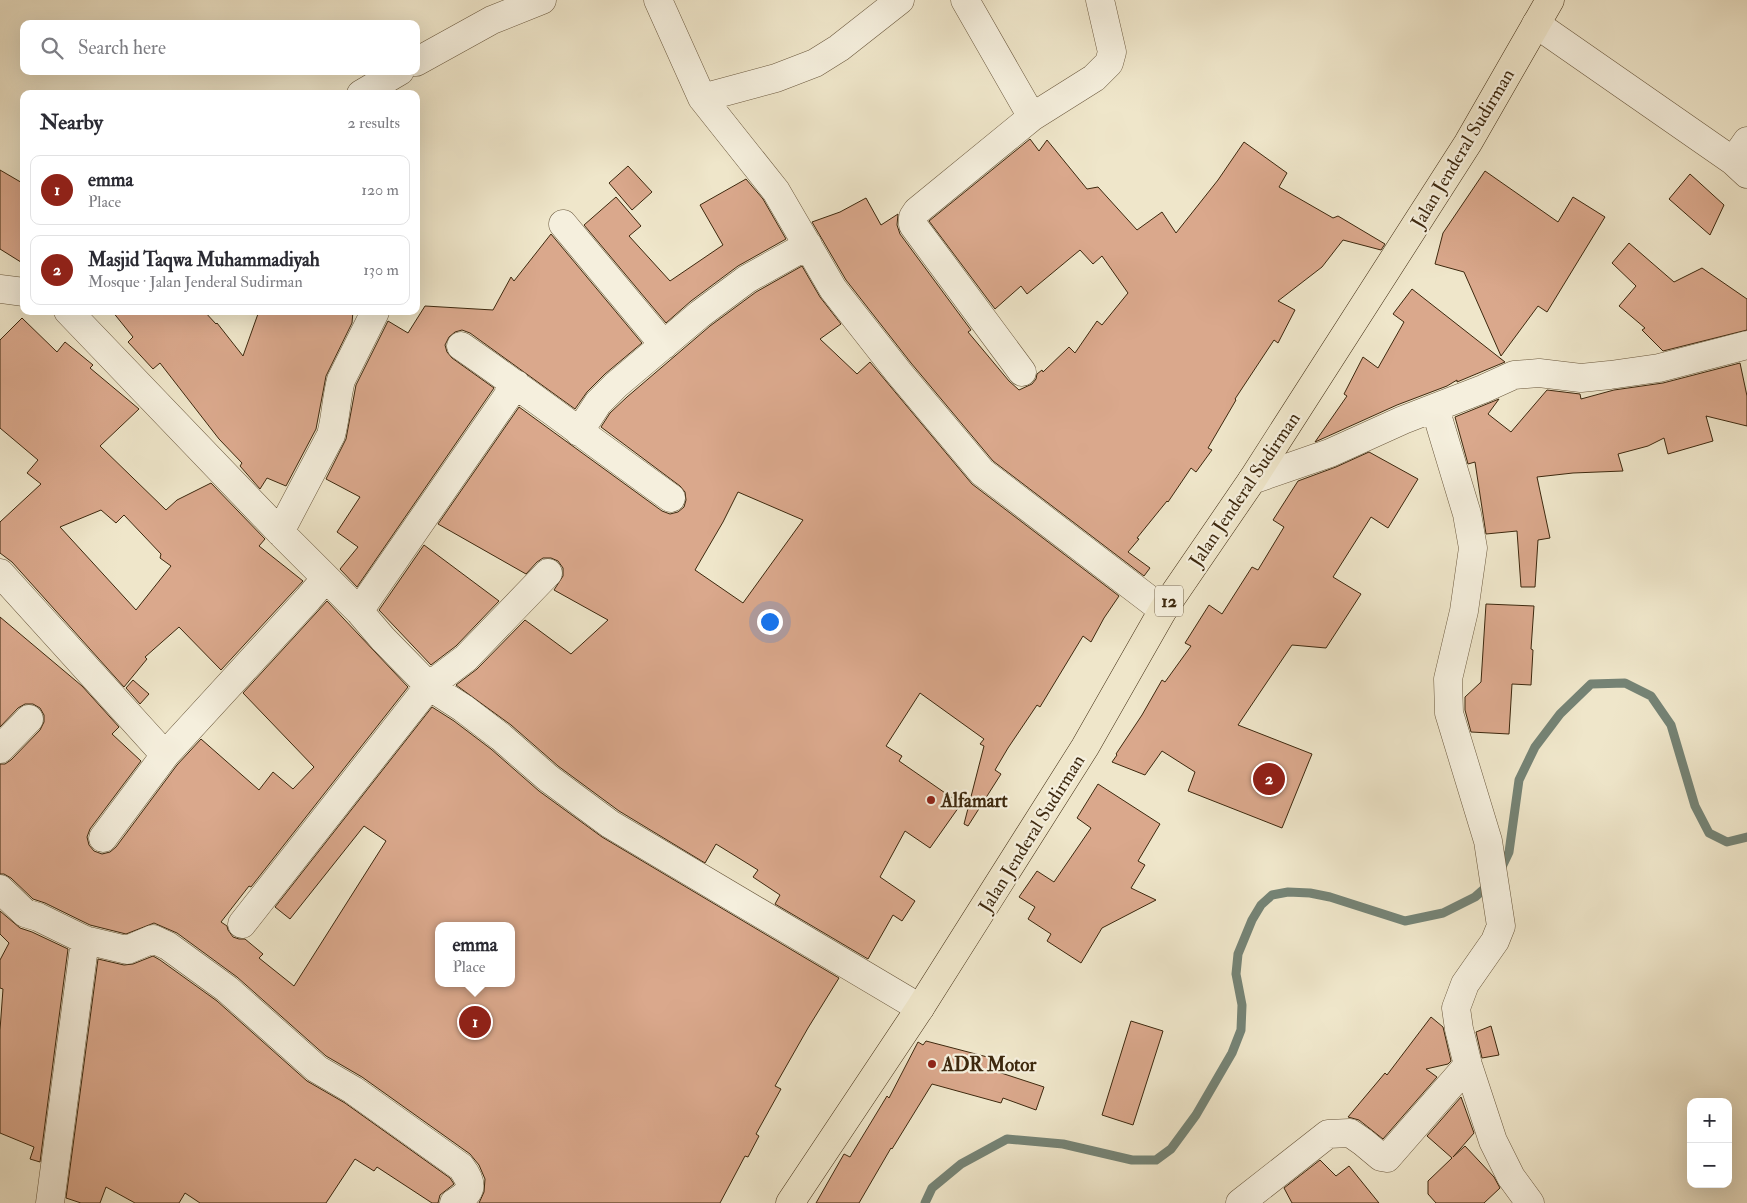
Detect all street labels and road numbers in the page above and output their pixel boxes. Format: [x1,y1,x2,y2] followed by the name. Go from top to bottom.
[1405,64,1520,233] street label: Jalan Jenderal Sudirman
[1183,407,1306,572] street label: Jalan Jenderal Sudirman
[1155,586,1183,616] road number: 12
[973,750,1090,918] street label: Jalan Jenderal Sudirman

